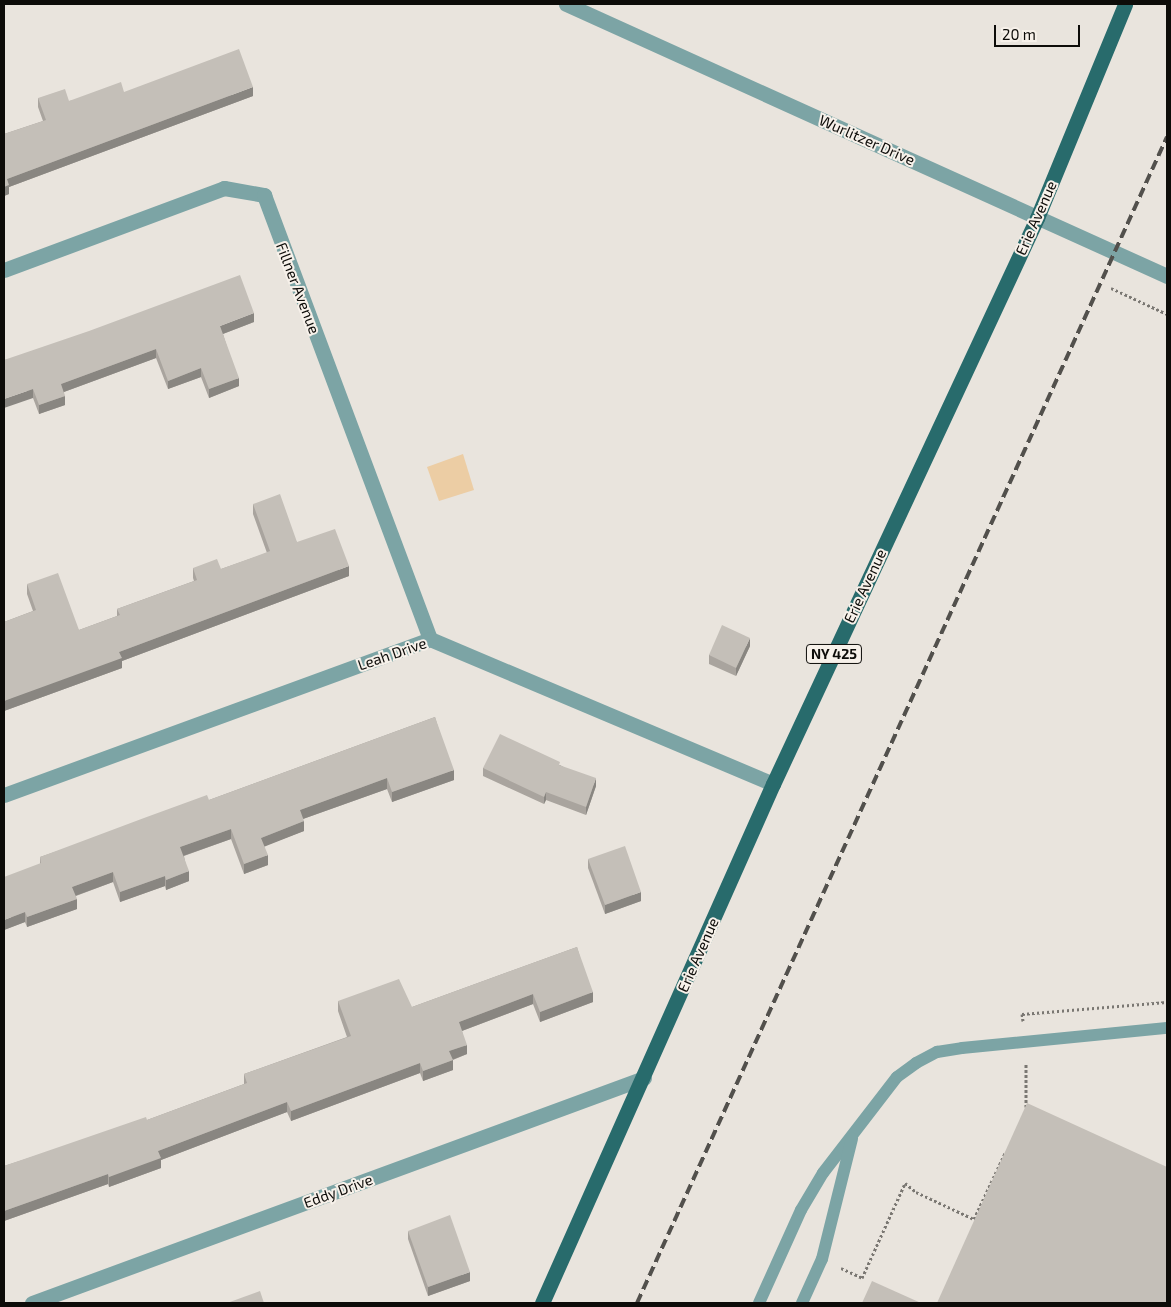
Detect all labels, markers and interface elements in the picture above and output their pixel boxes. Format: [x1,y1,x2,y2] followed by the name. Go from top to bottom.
[996,15,1082,47] scale bar
[1002,25,1036,43] text: 20 m
[816,111,918,169] street label: Wurlitzer Drive
[1012,178,1060,258] street label: Erie Avenue
[272,239,324,337] street label: Fillner Avenue
[840,546,890,626] street label: Erie Avenue
[355,634,429,674] street label: Leah Drive
[805,642,863,666] road number: NY 425
[674,915,722,995] street label: Erie Avenue
[301,1170,375,1212] street label: Eddy Drive

